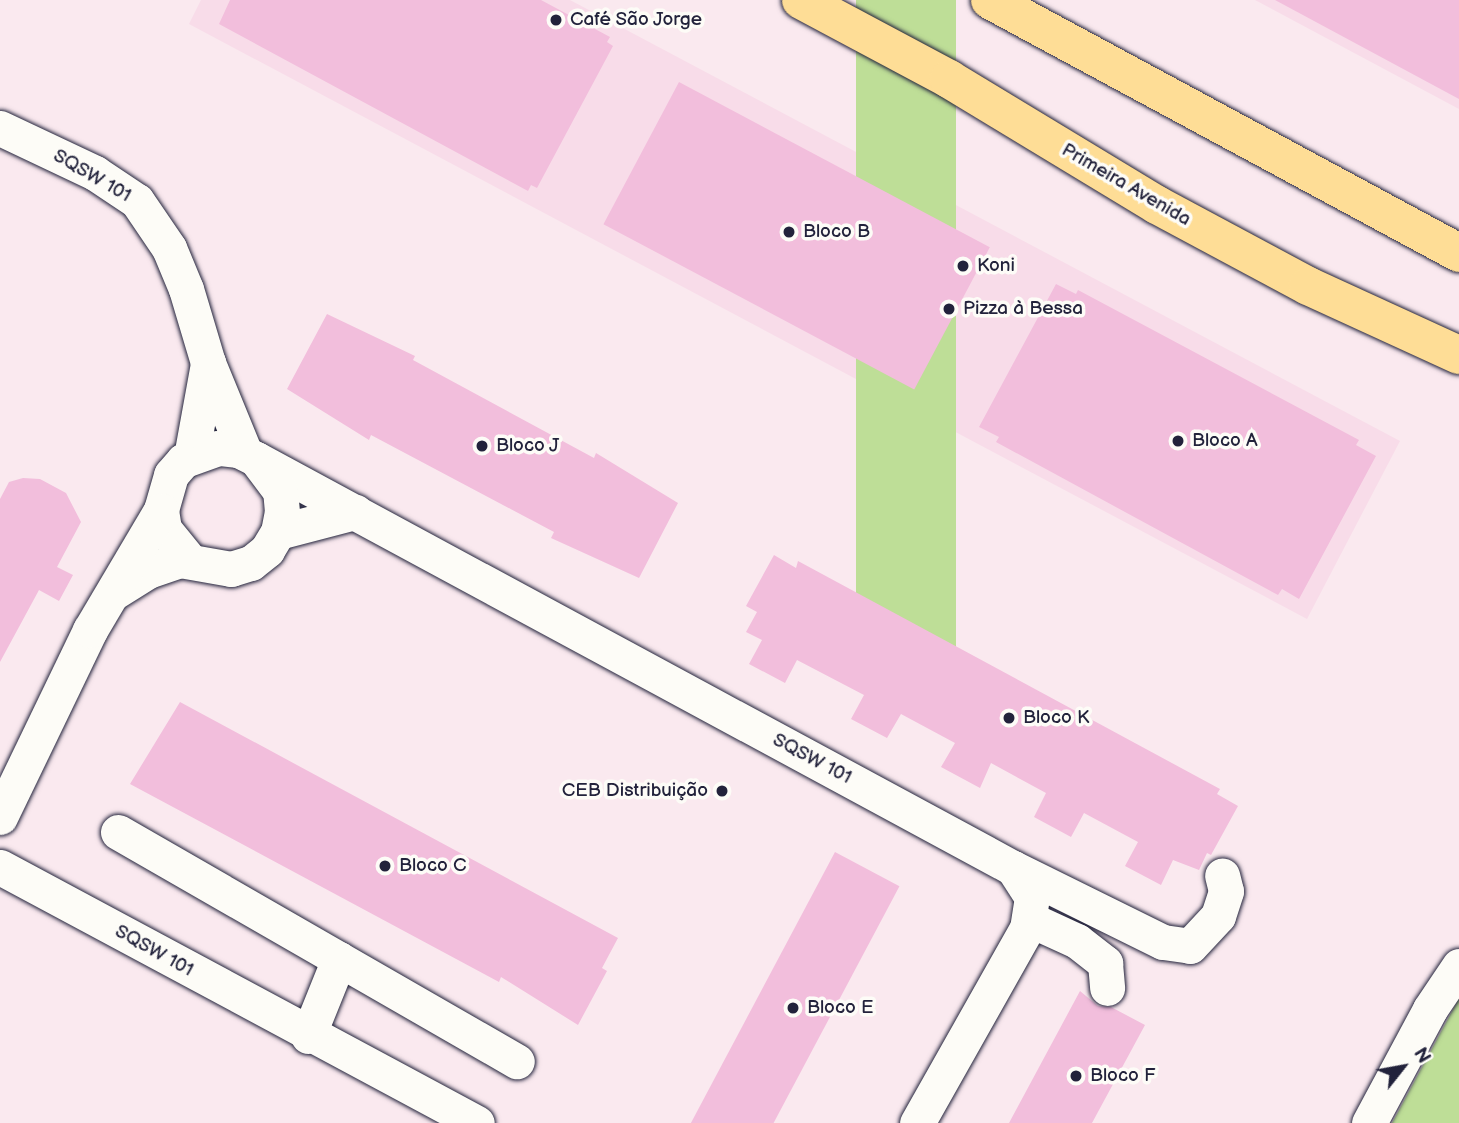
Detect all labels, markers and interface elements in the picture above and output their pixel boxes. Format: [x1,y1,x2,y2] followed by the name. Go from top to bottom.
[570,9,703,31] place label: Café São Jorge
[548,12,564,28] marker: Café São Jorge
[1057,139,1195,231] street label: Primeira Avenida
[49,145,135,207] street label: SQSW 101
[803,221,870,243] place label: Bloco B
[781,224,797,240] marker: Bloco B
[977,255,1015,277] place label: Koni
[955,258,971,274] marker: Koni
[963,298,1083,320] place label: Pizza à Bessa
[941,301,957,317] marker: Pizza à Bessa
[1192,430,1258,452] place label: Bloco A
[1170,433,1186,449] marker: Bloco A
[496,435,560,457] place label: Bloco J
[474,438,490,454] marker: Bloco J
[1023,707,1089,729] place label: Bloco K
[1001,710,1017,726] marker: Bloco K
[769,729,855,789] street label: SQSW 101
[562,780,708,802] place label: CEB Distribuição
[714,783,730,799] marker: CEB Distribuição
[399,855,466,877] place label: Bloco C
[377,858,393,874] marker: Bloco C
[111,920,197,982] street label: SQSW 101
[807,997,873,1019] place label: Bloco E
[785,1000,801,1016] marker: Bloco E
[1368,1032,1438,1102] north arrow
[1408,1044,1435,1068] text: N
[1090,1065,1155,1087] place label: Bloco F
[1068,1068,1084,1084] marker: Bloco F

